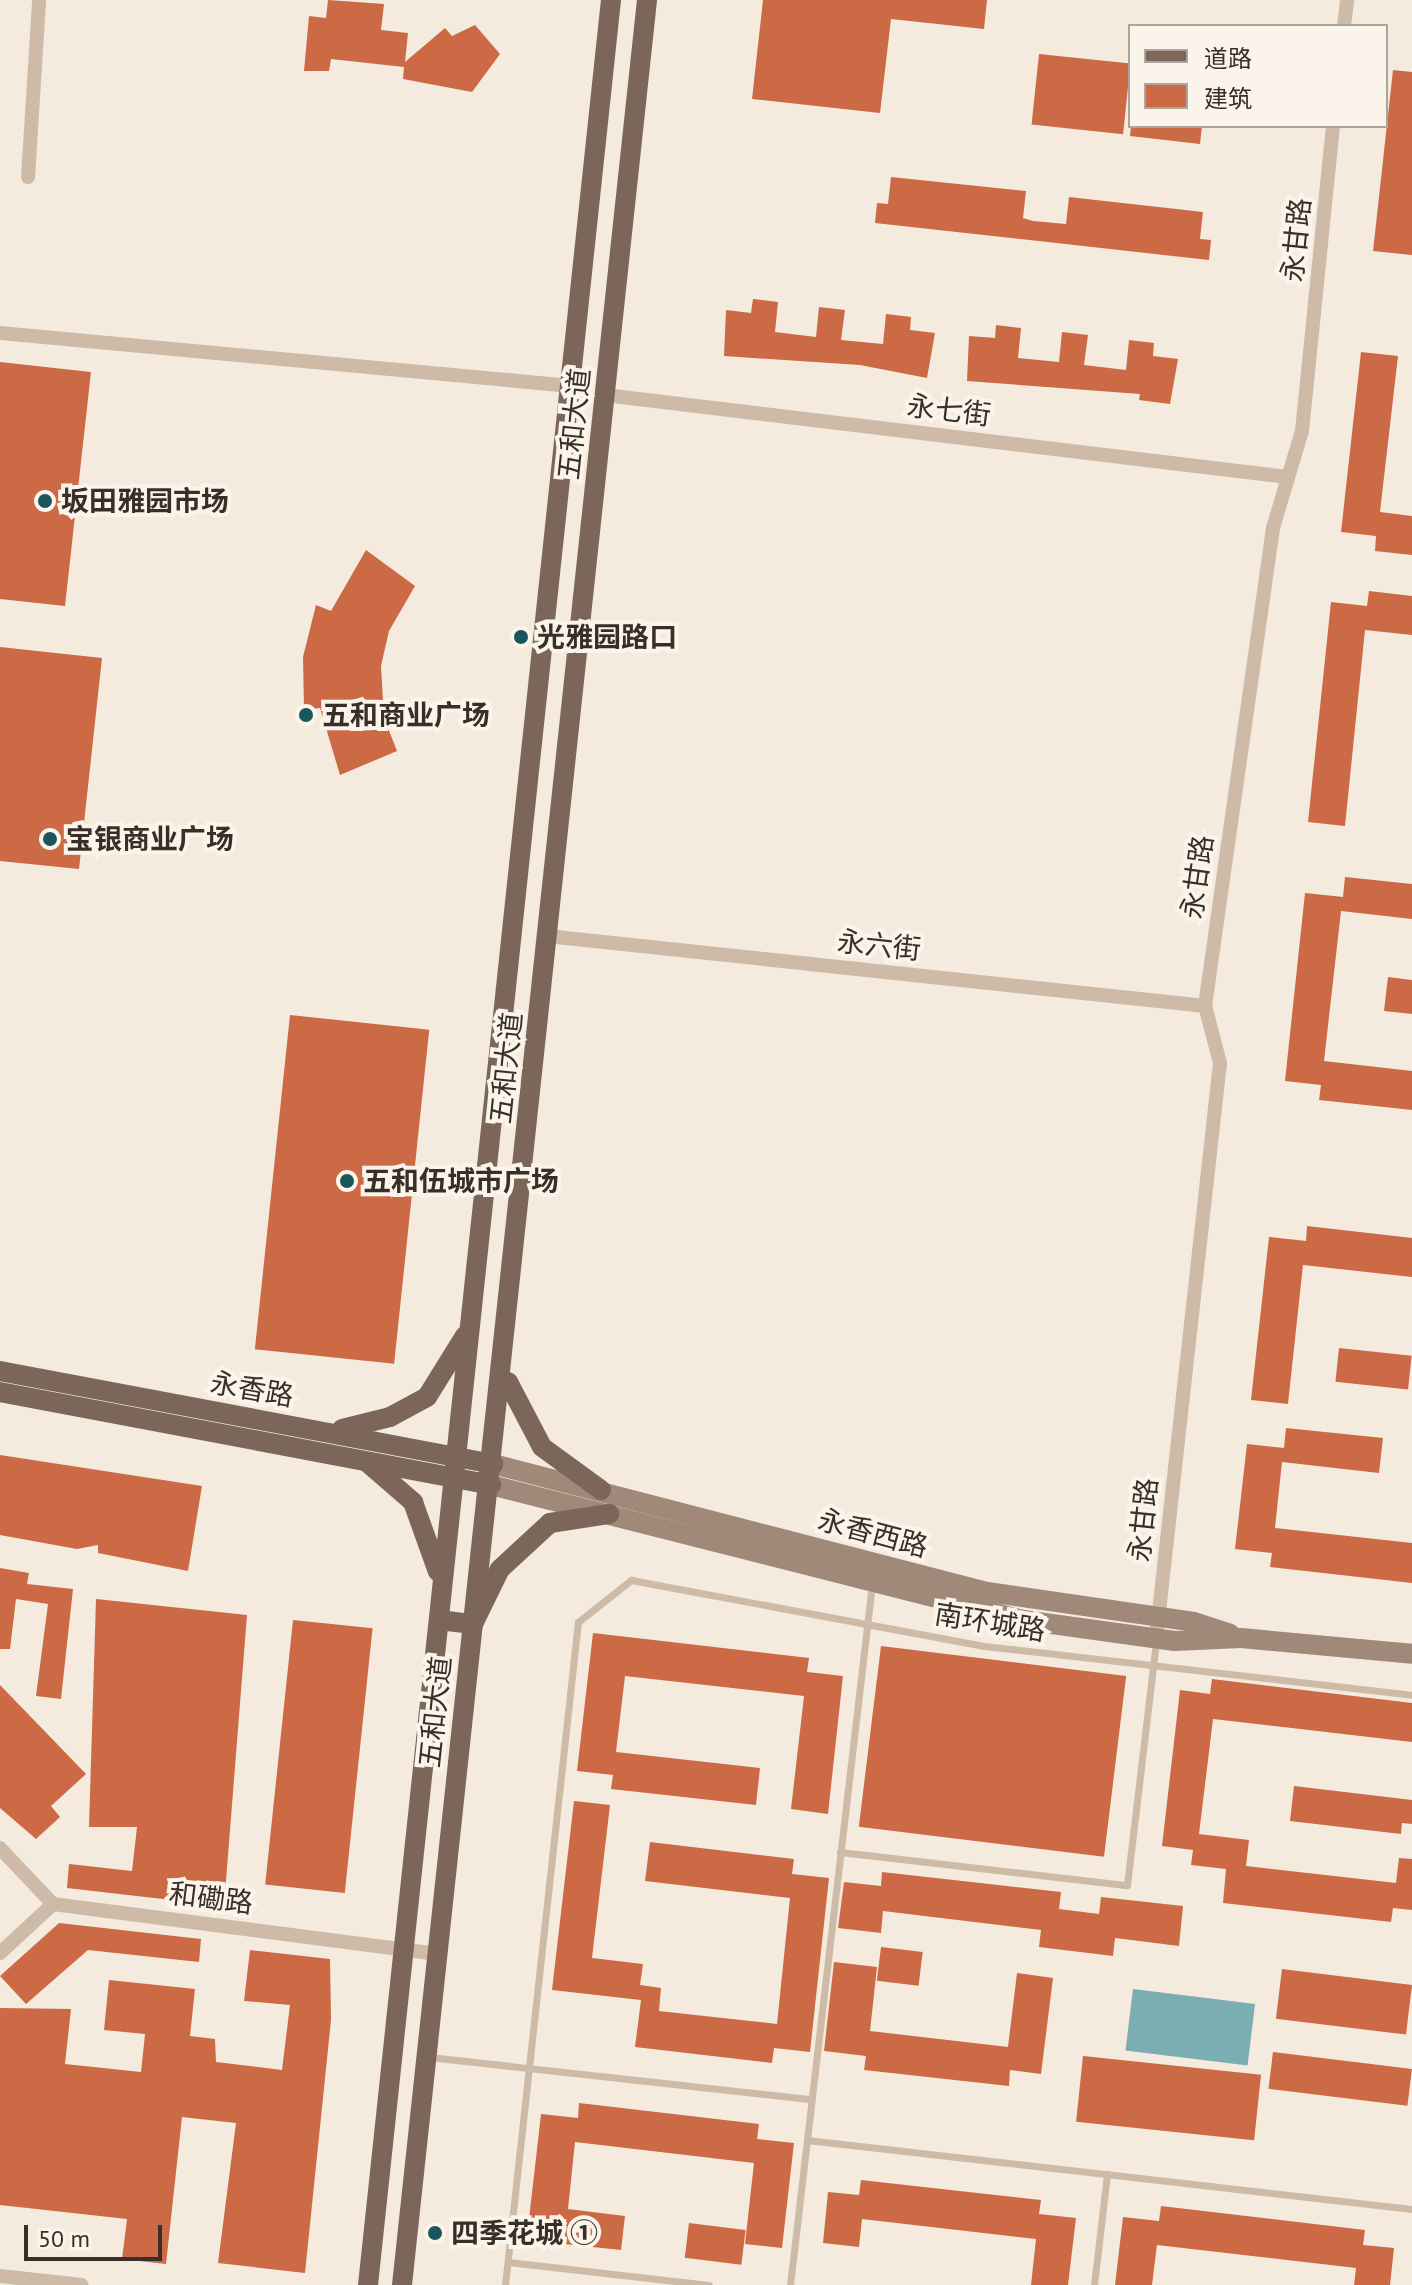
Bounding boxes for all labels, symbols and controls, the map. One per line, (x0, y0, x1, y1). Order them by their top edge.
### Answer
legend (1128, 24, 1388, 128)
text: 道路 (1204, 43, 1252, 74)
text: 建筑 (1204, 83, 1252, 114)
street label: 永甘路 (1275, 196, 1317, 284)
street label: 五和大道 (551, 367, 597, 481)
street label: 永七街 (905, 388, 993, 432)
place label: 坂田雅园市场 (61, 484, 229, 518)
marker: 坂田雅园市场 (36, 492, 54, 510)
place label: 光雅园路口 (537, 620, 677, 654)
marker: 光雅园路口 (512, 628, 530, 646)
place label: 五和商业广场 (322, 698, 490, 732)
marker: 五和商业广场 (297, 706, 315, 724)
place label: 宝银商业广场 (66, 822, 234, 856)
marker: 宝银商业广场 (41, 830, 59, 848)
street label: 永甘路 (1175, 833, 1219, 921)
street label: 永六街 (835, 924, 923, 966)
street label: 五和大道 (483, 1011, 529, 1125)
place label: 五和伍城市广场 (363, 1164, 559, 1198)
marker: 五和伍城市广场 (338, 1172, 356, 1190)
street label: 永香路 (208, 1365, 296, 1413)
street label: 永甘路 (1122, 1476, 1164, 1564)
street label: 永香西路 (815, 1502, 931, 1564)
street label: 南环城路 (932, 1597, 1048, 1647)
street label: 五和大道 (412, 1655, 458, 1769)
street label: 和磡路 (167, 1876, 255, 1920)
scale bar (28, 2209, 166, 2259)
place label: 四季花城 ① (451, 2216, 598, 2250)
text: 50 m (38, 2223, 90, 2254)
marker: 四季花城 ① (426, 2224, 444, 2242)

